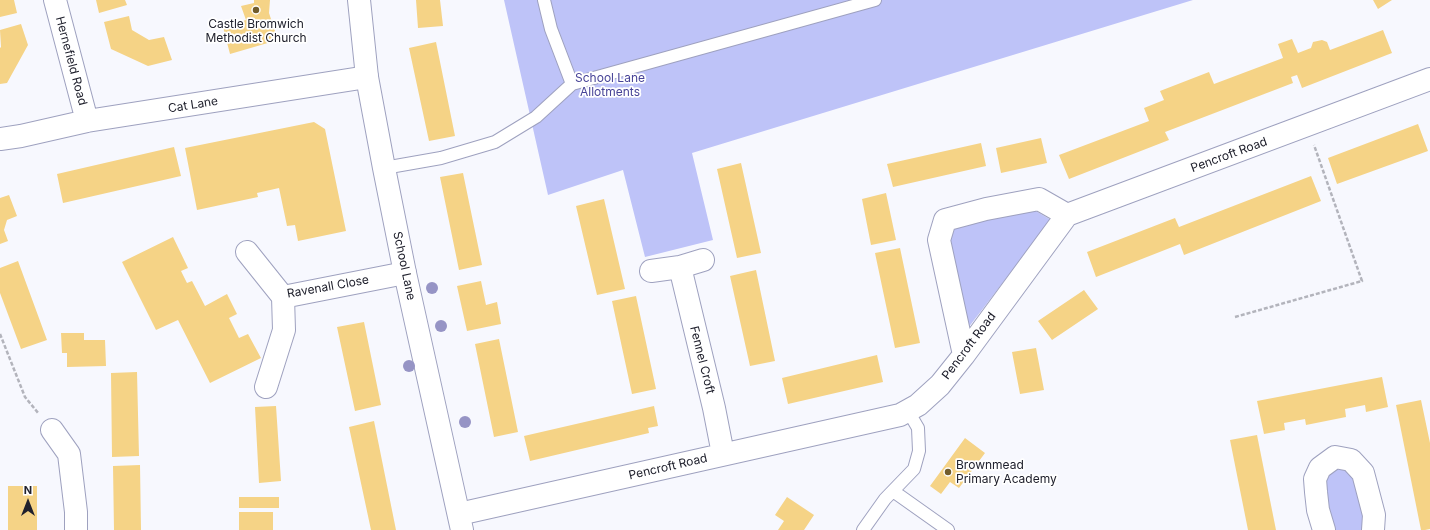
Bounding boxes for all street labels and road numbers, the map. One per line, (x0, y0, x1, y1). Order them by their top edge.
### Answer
street label: Hernefield Road (52, 15, 90, 107)
street label: Cat Lane (167, 94, 219, 116)
street label: Pencroft Road (1189, 134, 1269, 176)
street label: School Lane (390, 230, 418, 302)
street label: Ravenall Close (286, 273, 370, 301)
street label: Pencroft Road (939, 310, 999, 382)
street label: Fennel Croft (687, 325, 717, 395)
street label: Pencroft Road (627, 451, 709, 483)

